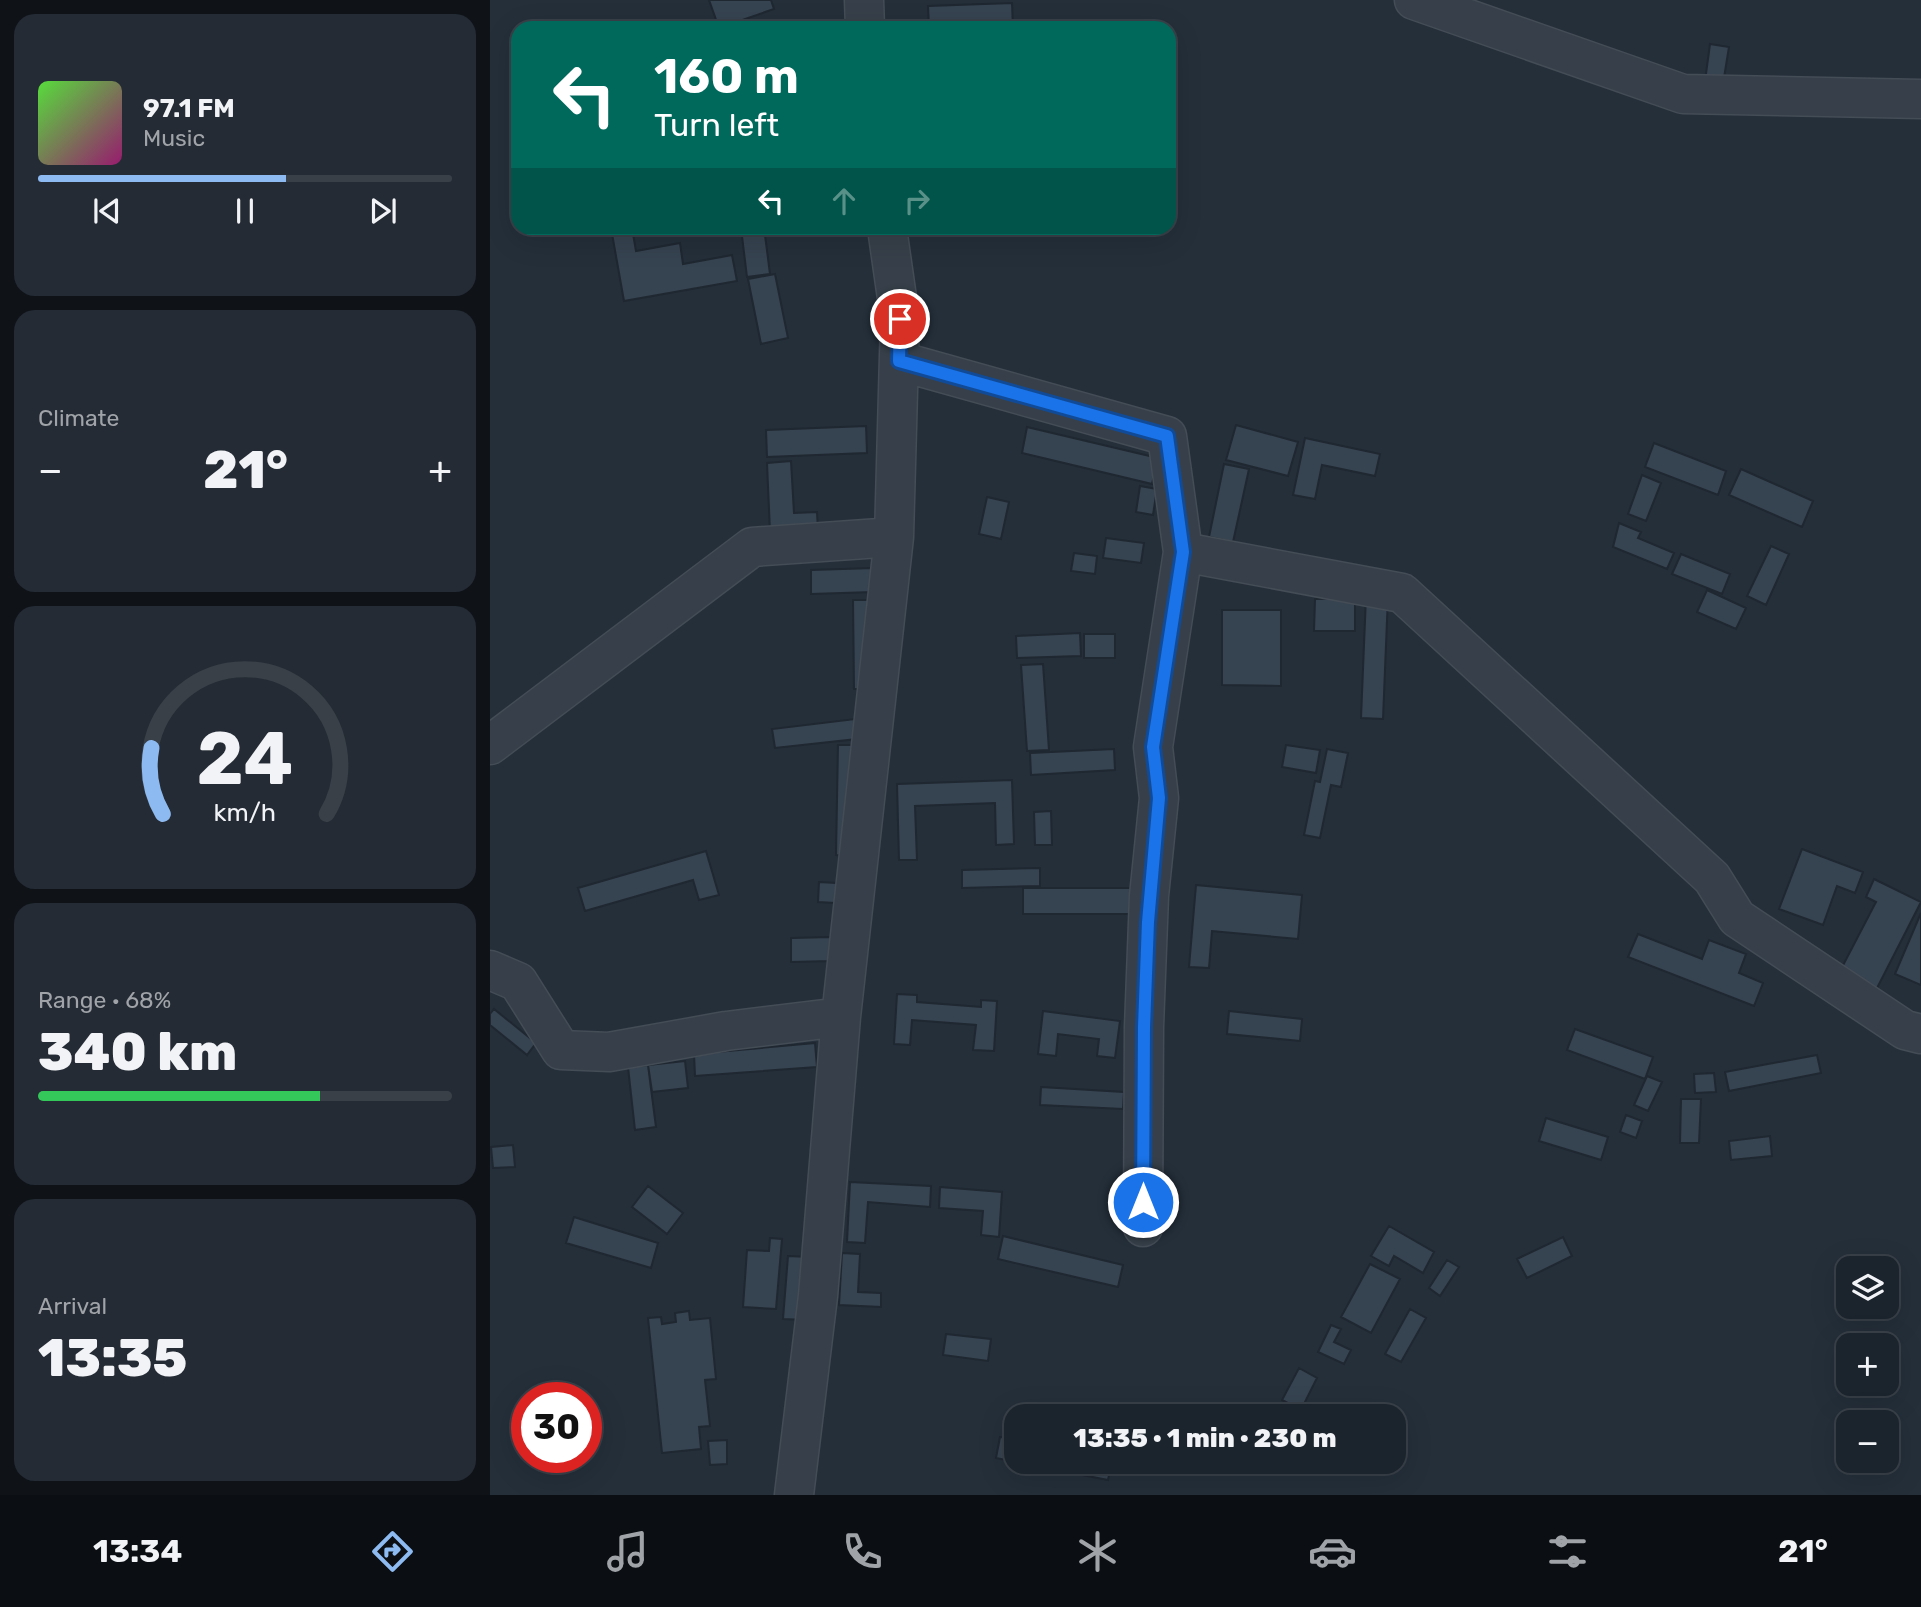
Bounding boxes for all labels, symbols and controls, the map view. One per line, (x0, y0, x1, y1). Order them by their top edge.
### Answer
text: 160 m (654, 47, 799, 105)
icon: left (539, 49, 630, 140)
text: 97.1 FM (143, 93, 235, 124)
text: Turn left (654, 106, 779, 144)
text: Music (143, 124, 205, 152)
icon: left (752, 182, 790, 220)
icon: ahead (825, 182, 863, 220)
icon: right (898, 182, 936, 220)
icon: previous (88, 192, 126, 230)
icon: pause (226, 192, 264, 230)
icon: next (364, 192, 402, 230)
pin (870, 289, 930, 349)
icon: arrive (881, 300, 919, 338)
text: Climate (38, 404, 119, 432)
text: 21° (203, 439, 288, 501)
text: − (38, 447, 63, 493)
text: + (428, 447, 452, 493)
text: 24 (197, 716, 293, 802)
text: km/h (214, 797, 276, 826)
text: Range · 68% (38, 986, 171, 1014)
text: 340 km (38, 1021, 237, 1083)
position arrow (1106, 1165, 1180, 1239)
map controls (1836, 1256, 1899, 1473)
button: layers (1836, 1256, 1899, 1319)
text: Arrival (38, 1292, 107, 1320)
text: 13:35 (38, 1327, 187, 1389)
button: + (1836, 1333, 1899, 1396)
speed limit sign: 30 (511, 1382, 602, 1473)
button: − (1836, 1410, 1899, 1473)
text: 13:35 · 1 min · 230 m (1073, 1423, 1337, 1454)
icon: directions (368, 1527, 417, 1576)
icon: music (603, 1527, 652, 1576)
icon: phone (838, 1527, 887, 1576)
icon: climate (1073, 1527, 1122, 1576)
icon: car (1308, 1527, 1357, 1576)
icon: filters (1543, 1527, 1592, 1576)
text: 13:34 (93, 1532, 182, 1570)
text: 21° (1778, 1532, 1828, 1570)

